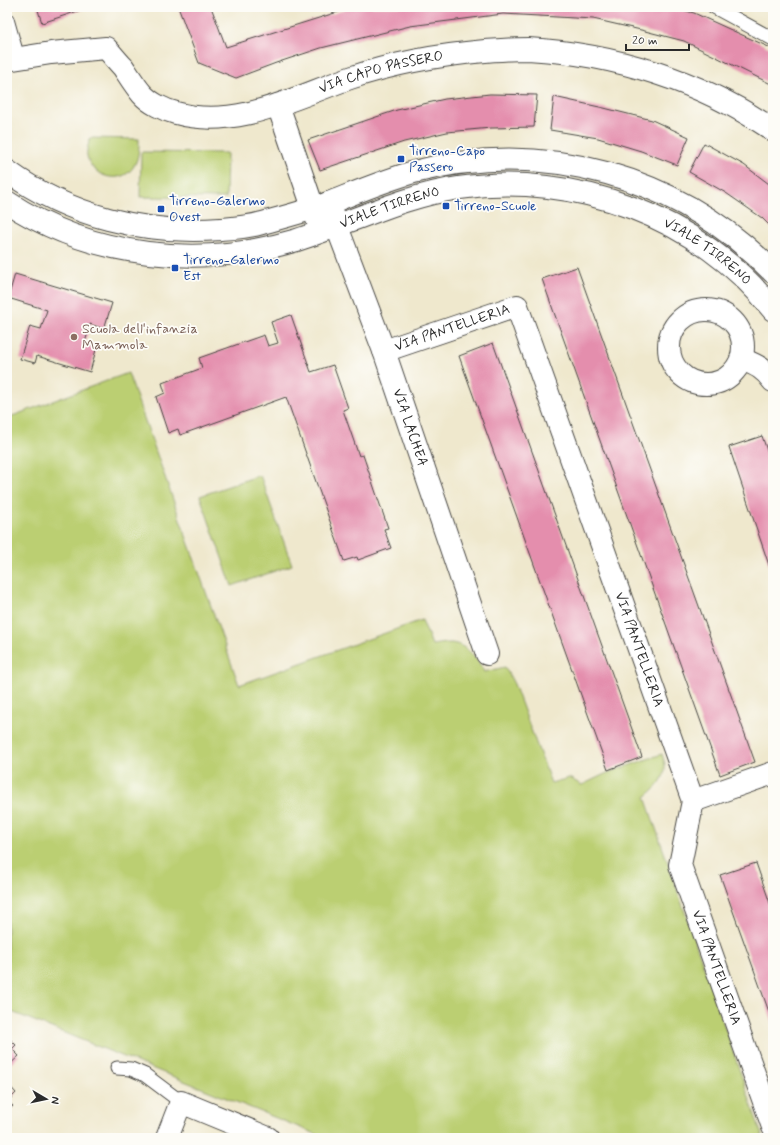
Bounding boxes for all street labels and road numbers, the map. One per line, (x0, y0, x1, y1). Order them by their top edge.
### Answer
street label: VIA CAPO PASSERO (316, 47, 444, 98)
street label: VIALE TIRRENO (337, 183, 441, 233)
street label: VIALE TIRRENO (660, 214, 755, 289)
street label: VIA PANTELLERIA (392, 300, 512, 356)
street label: VIA LACHEA (388, 386, 432, 469)
street label: VIA PANTELLERIA (610, 590, 668, 710)
street label: VIA PANTELLERIA (688, 908, 745, 1028)

